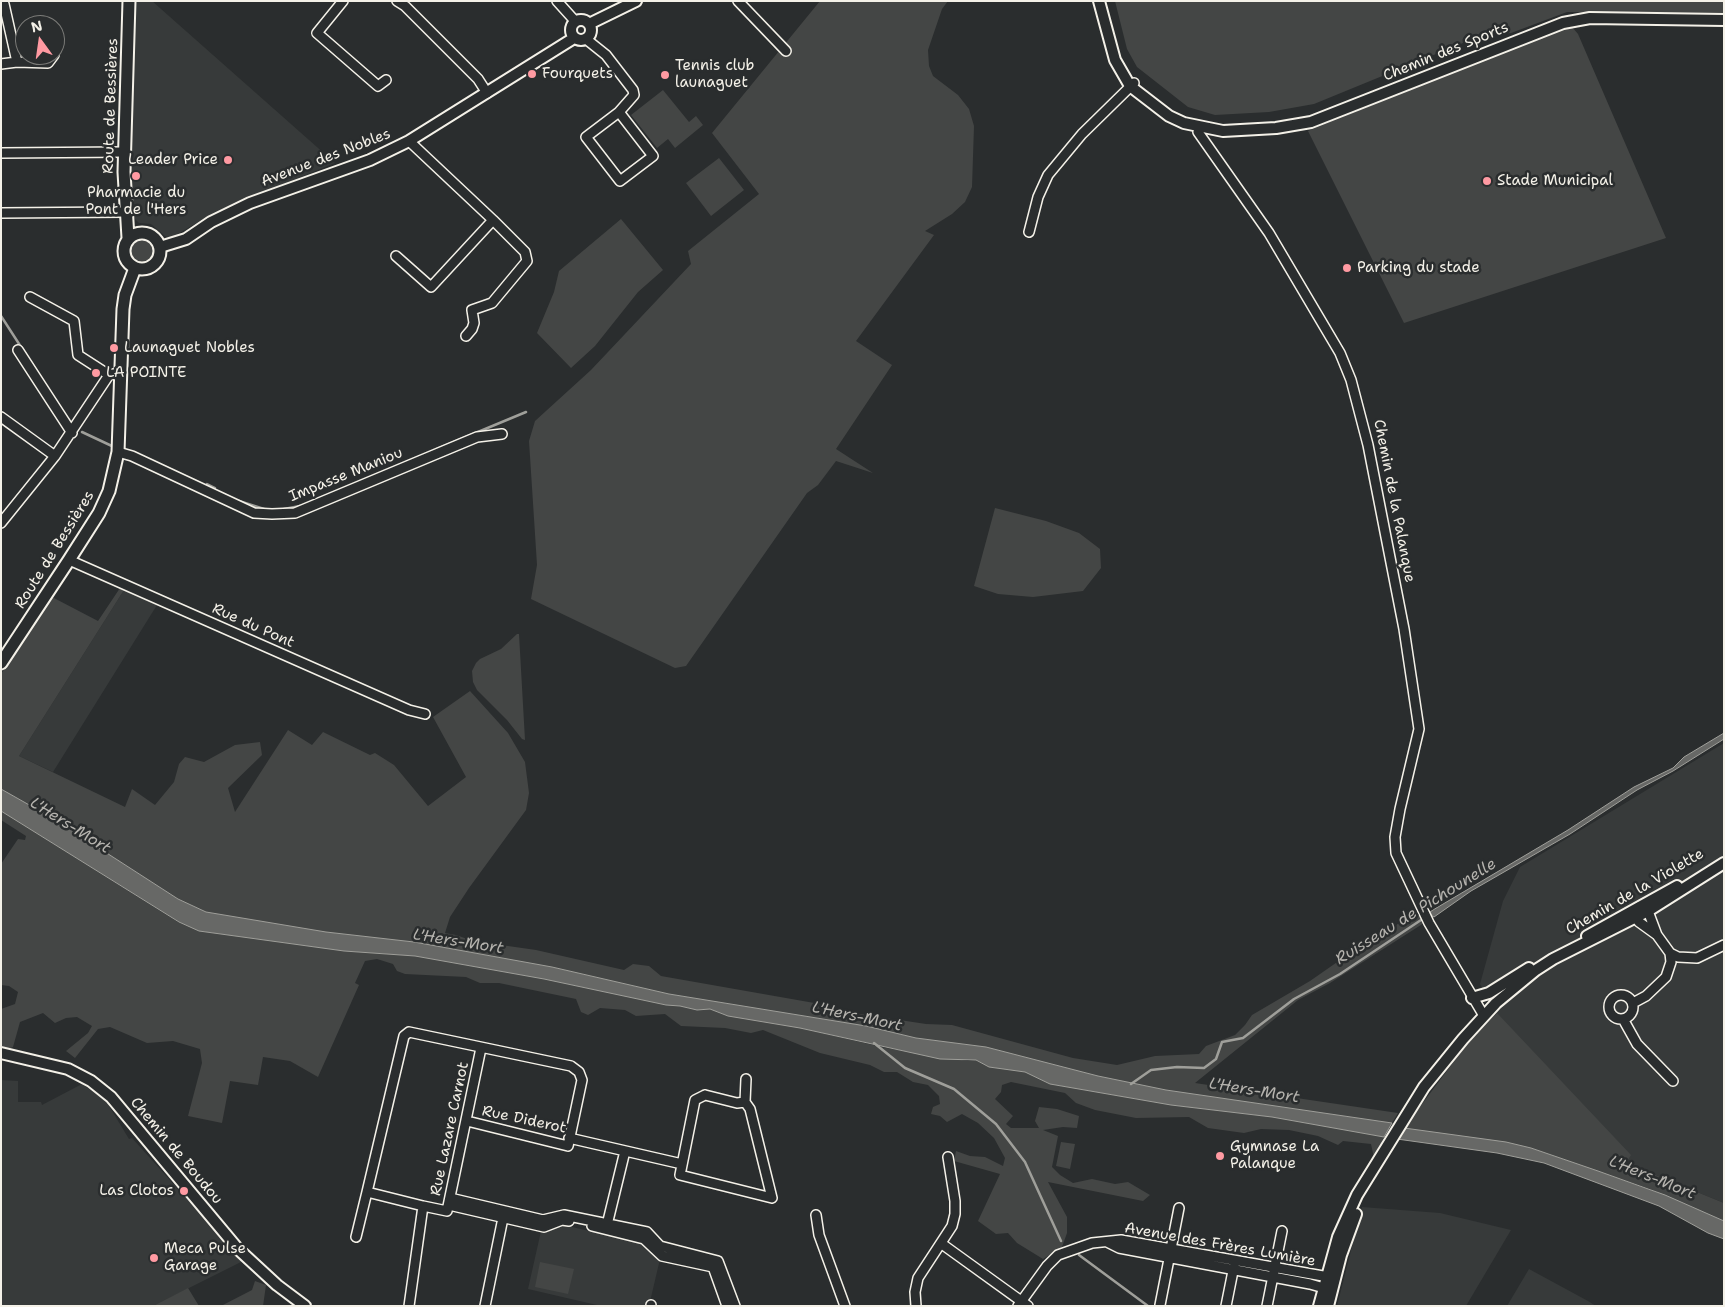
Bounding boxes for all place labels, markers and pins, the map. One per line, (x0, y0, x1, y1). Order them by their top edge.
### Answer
place label: Tennis club launaguet (675, 57, 754, 92)
place label: Fourquets (542, 65, 613, 83)
marker: Fourquets (526, 68, 538, 80)
marker: Tennis club launaguet (659, 69, 671, 81)
place label: Leader Price (128, 151, 218, 169)
marker: Leader Price (222, 154, 234, 166)
marker: Pharmacie du Pont de l'Hers (130, 170, 142, 182)
place label: Stade Municipal (1497, 172, 1613, 190)
marker: Stade Municipal (1481, 175, 1493, 187)
place label: Pharmacie du Pont de l'Hers (85, 184, 187, 219)
place label: Parking du stade (1357, 259, 1480, 277)
marker: Parking du stade (1341, 262, 1353, 274)
place label: Launaguet Nobles (124, 339, 255, 357)
marker: Launaguet Nobles (108, 342, 120, 354)
place label: LA POINTE (106, 364, 186, 382)
marker: LA POINTE (90, 367, 102, 379)
place label: Gymnase La Palanque (1230, 1138, 1319, 1173)
marker: Gymnase La Palanque (1214, 1150, 1226, 1162)
place label: Las Clotos (99, 1182, 174, 1200)
marker: Las Clotos (178, 1185, 190, 1197)
place label: Meca Pulse Garage (164, 1240, 246, 1275)
marker: Meca Pulse Garage (148, 1252, 160, 1264)

